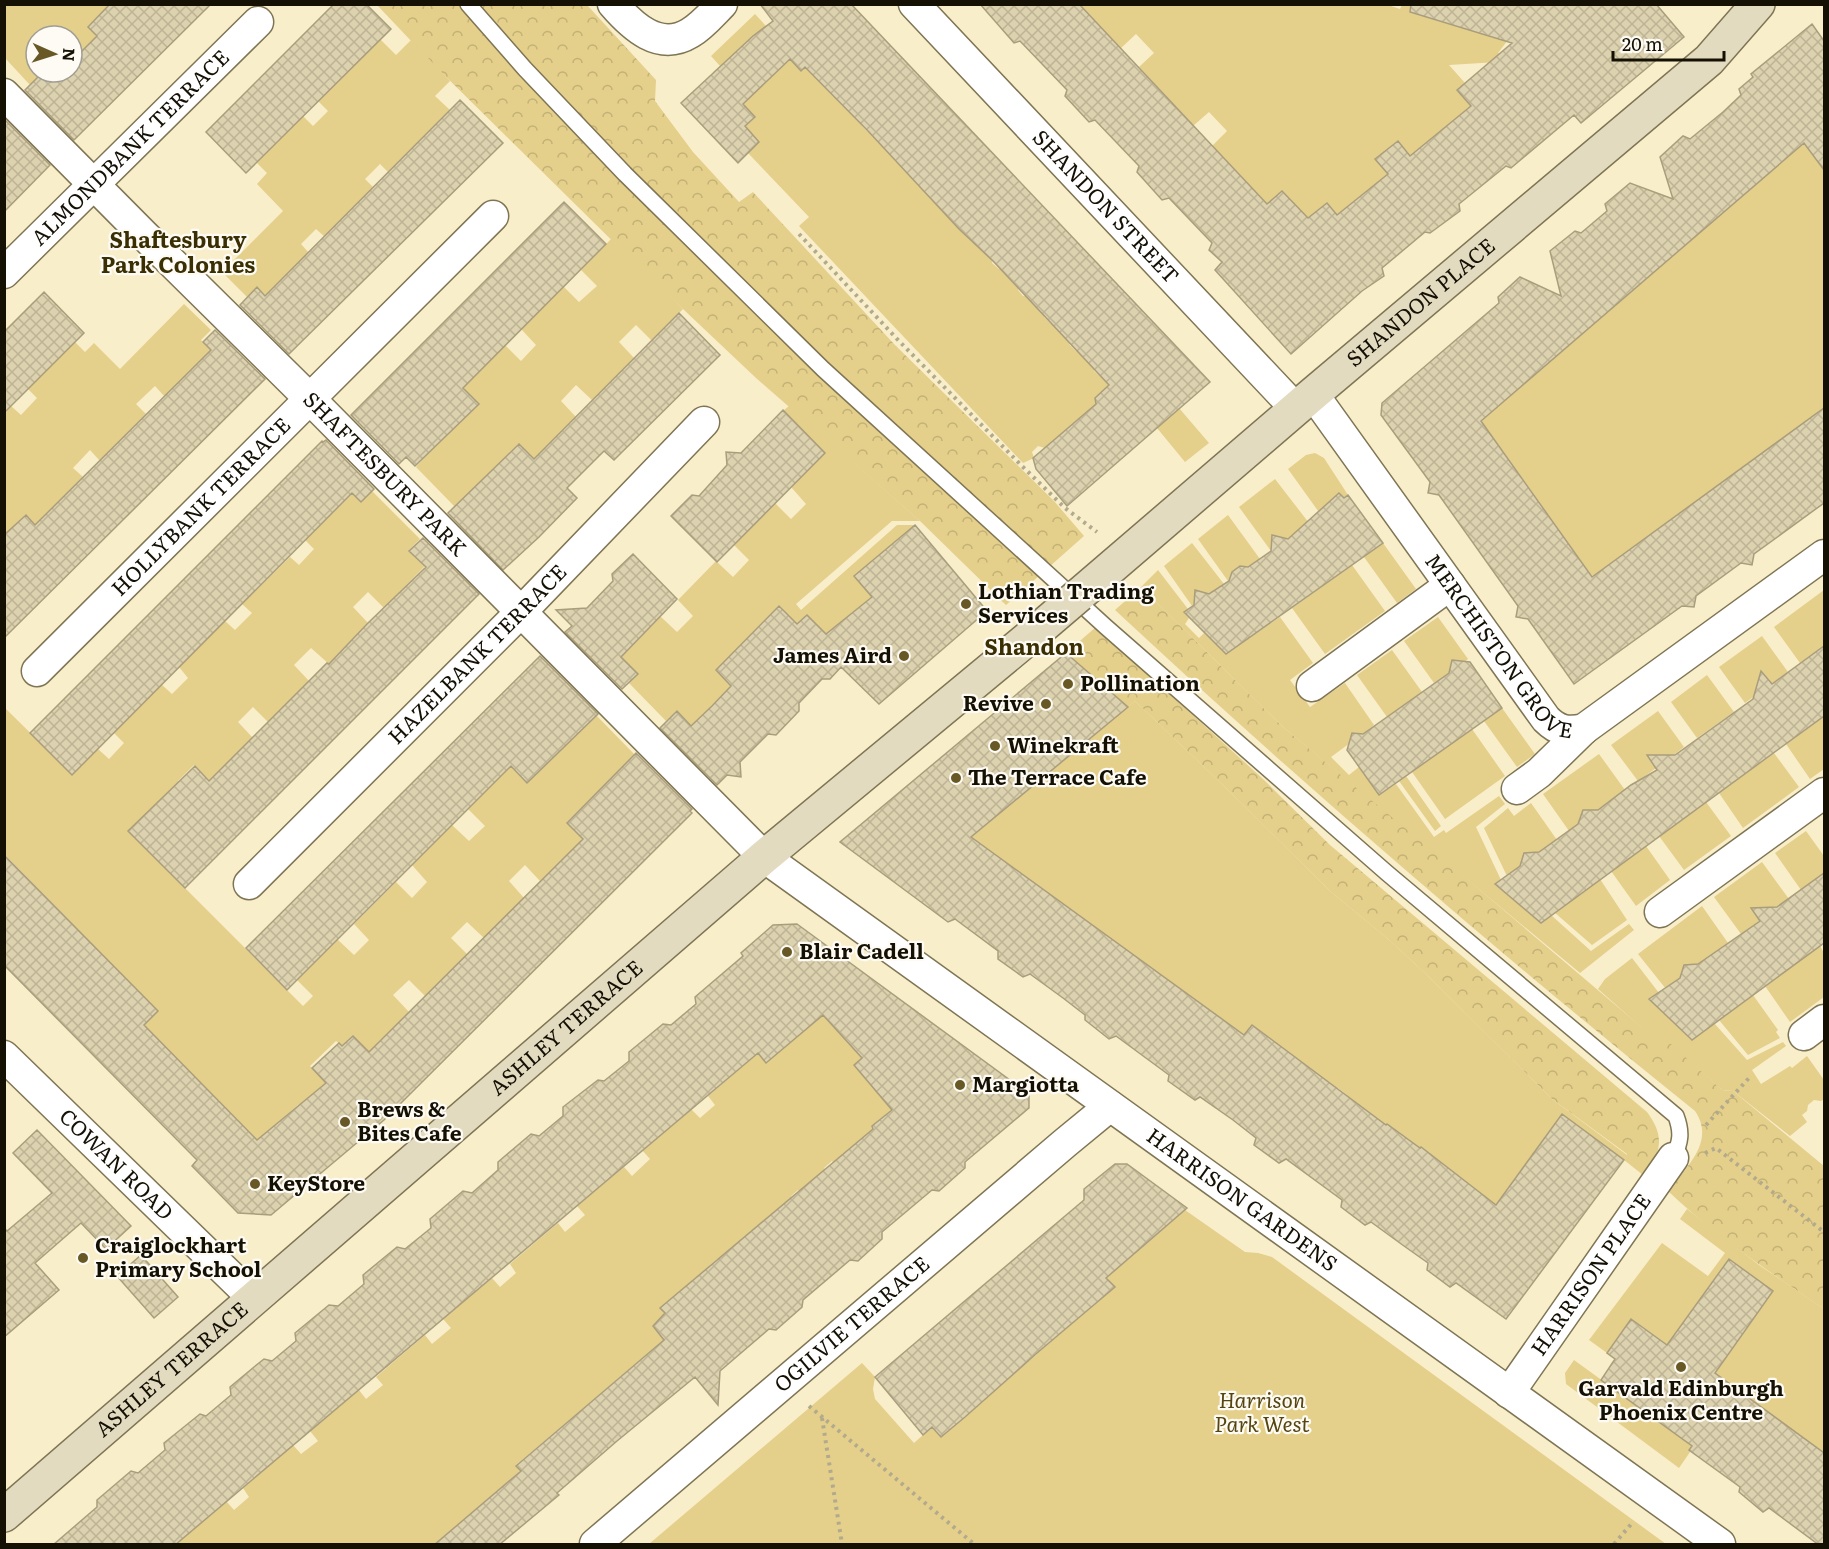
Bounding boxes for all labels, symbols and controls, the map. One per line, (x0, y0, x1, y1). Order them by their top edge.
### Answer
north arrow (24, 24, 84, 84)
scale bar (1613, 24, 1724, 62)
text: 20 m (1622, 30, 1663, 57)
street label: ALMONDBANK TERRACE (27, 43, 235, 251)
street label: SHANDON STREET (1027, 121, 1188, 289)
district label: Shaftesbury Park Colonies (101, 222, 255, 280)
street label: SHANDON PLACE (1338, 229, 1501, 373)
street label: SHAFTESBURY PARK (298, 383, 475, 562)
street label: HOLLYBANK TERRACE (103, 409, 296, 602)
street label: MERCHISTON GROVE (1419, 546, 1575, 744)
street label: HAZELBANK TERRACE (380, 556, 572, 750)
place label: Lothian Trading Services (978, 574, 1154, 629)
marker: Lothian Trading Services (959, 597, 973, 611)
district label: Shandon (984, 629, 1084, 662)
place label: James Aird (773, 638, 892, 669)
marker: James Aird (897, 649, 911, 663)
place label: Pollination (1080, 666, 1200, 697)
marker: Pollination (1061, 677, 1075, 691)
place label: Revive (963, 686, 1034, 717)
marker: Revive (1039, 697, 1053, 711)
place label: Winekraft (1007, 728, 1119, 759)
marker: Winekraft (988, 739, 1002, 753)
place label: The Terrace Cafe (968, 760, 1147, 791)
marker: The Terrace Cafe (949, 771, 963, 785)
place label: Blair Cadell (799, 934, 924, 965)
marker: Blair Cadell (780, 945, 794, 959)
street label: ASHLEY TERRACE (481, 951, 648, 1101)
place label: Margiotta (972, 1067, 1080, 1098)
marker: Margiotta (953, 1078, 967, 1092)
place label: Brews & Bites Cafe (357, 1092, 462, 1147)
street label: COWAN ROAD (53, 1100, 182, 1226)
marker: Brews & Bites Cafe (338, 1115, 352, 1129)
street label: HARRISON GARDENS (1141, 1119, 1345, 1277)
place label: KeyStore (267, 1166, 365, 1197)
marker: KeyStore (248, 1177, 262, 1191)
street label: HARRISON PLACE (1522, 1186, 1657, 1361)
place label: Craiglockhart Primary School (95, 1228, 262, 1283)
street label: OGILVIE TERRACE (766, 1247, 935, 1398)
marker: Craiglockhart Primary School (76, 1251, 90, 1265)
street label: ASHLEY TERRACE (87, 1293, 254, 1443)
marker: Garvald Edinburgh Phoenix Centre (1674, 1360, 1688, 1374)
place label: Garvald Edinburgh Phoenix Centre (1578, 1371, 1784, 1426)
park label: Harrison Park West (1214, 1383, 1310, 1438)

